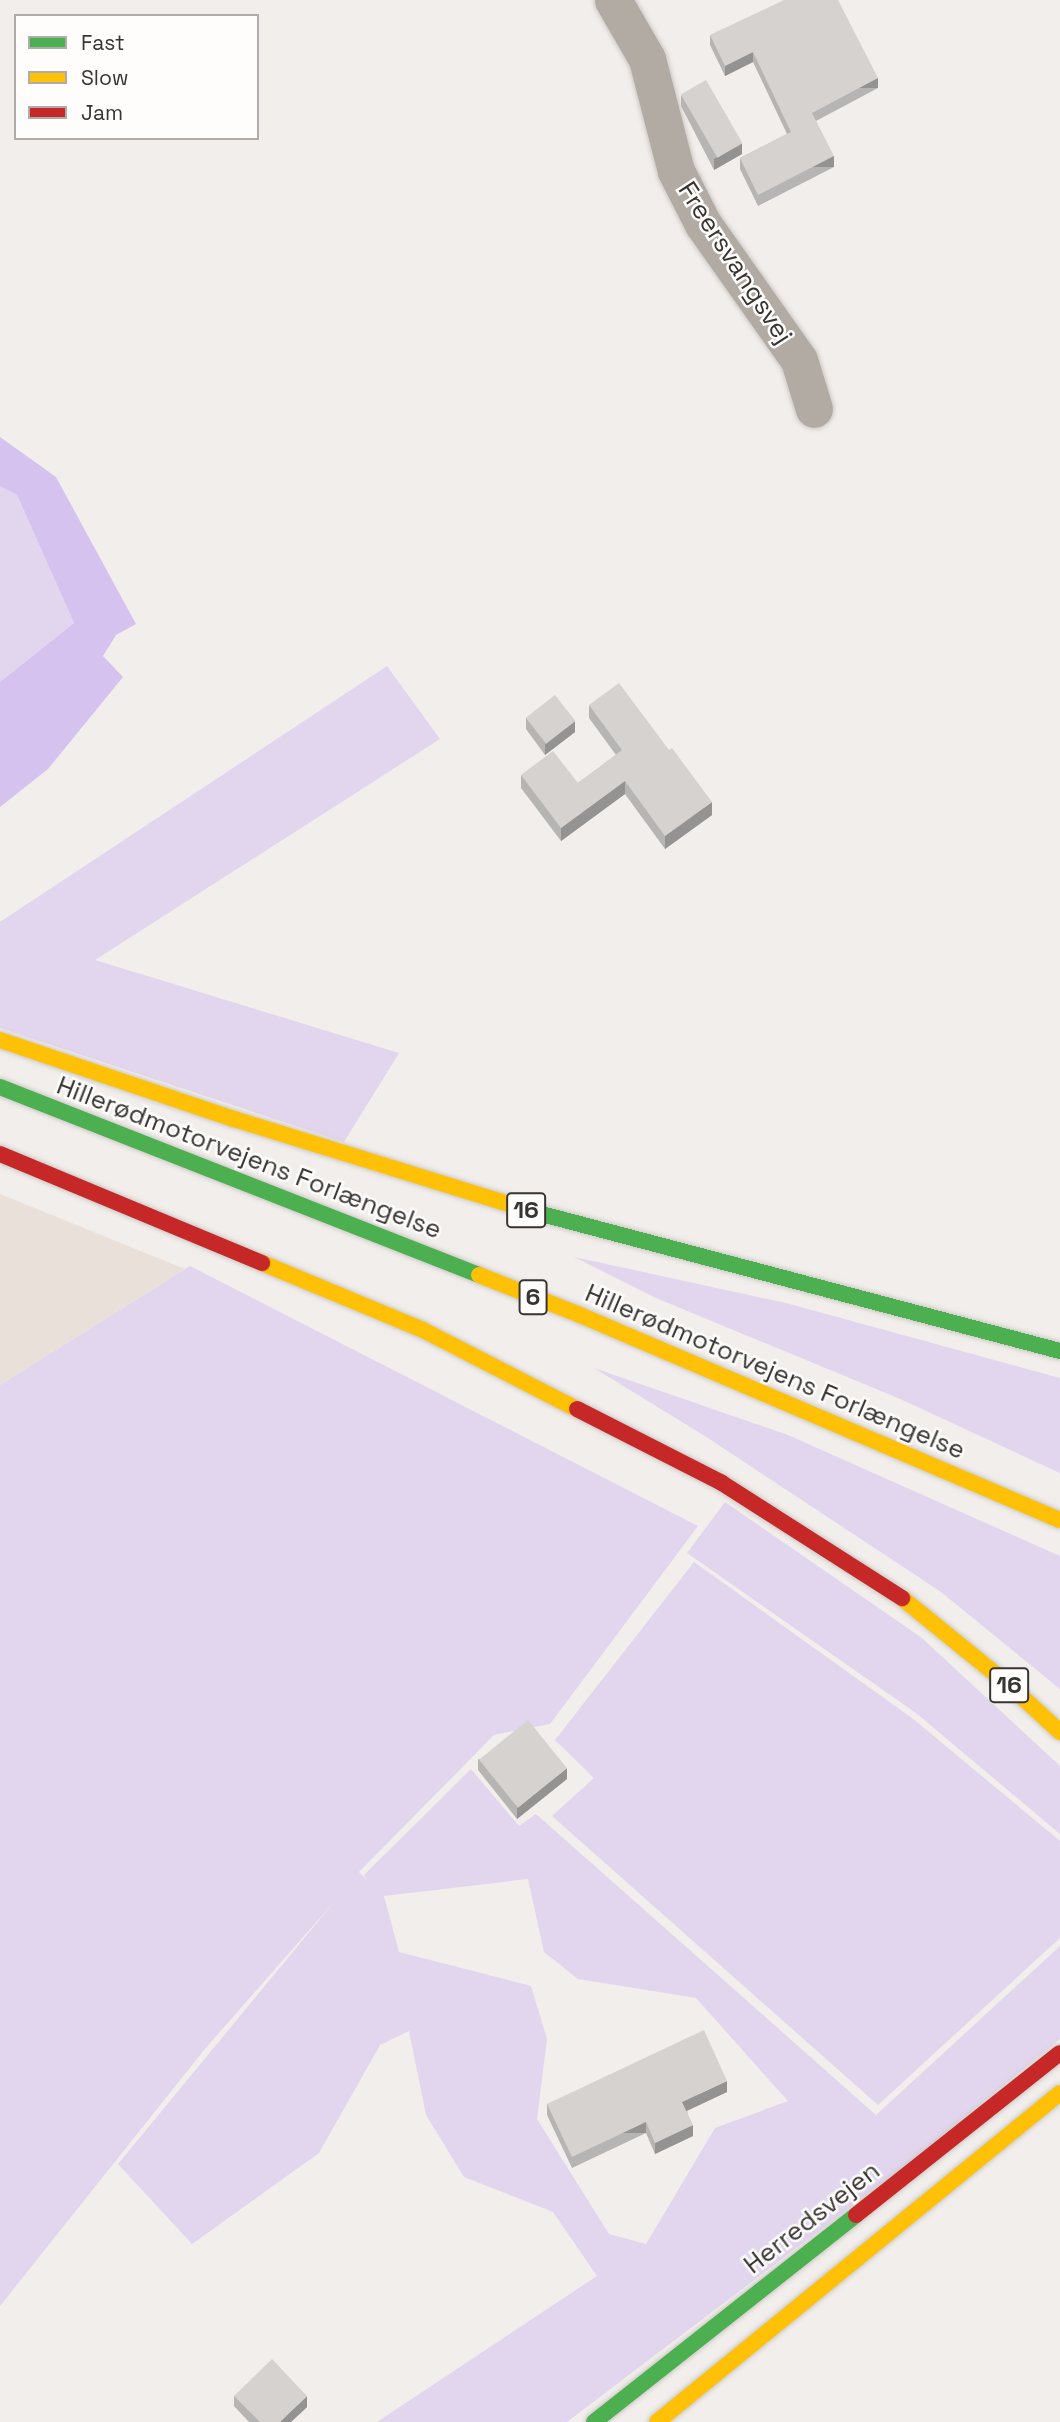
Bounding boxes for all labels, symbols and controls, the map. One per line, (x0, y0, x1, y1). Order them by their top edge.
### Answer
legend (14, 14, 259, 140)
text: Fast (81, 29, 125, 56)
text: Slow (81, 64, 129, 91)
text: Jam (81, 99, 123, 126)
street label: Freersvangsvej (671, 176, 799, 350)
street label: Hillerødmotorvejens Forlængelse (52, 1070, 446, 1246)
road number: 16 (505, 1190, 547, 1230)
road number: 6 (517, 1276, 549, 1317)
street label: Hillerødmotorvejens Forlængelse (580, 1278, 970, 1466)
road number: 16 (988, 1665, 1030, 1706)
street label: Herredsvejen (738, 2155, 886, 2281)

